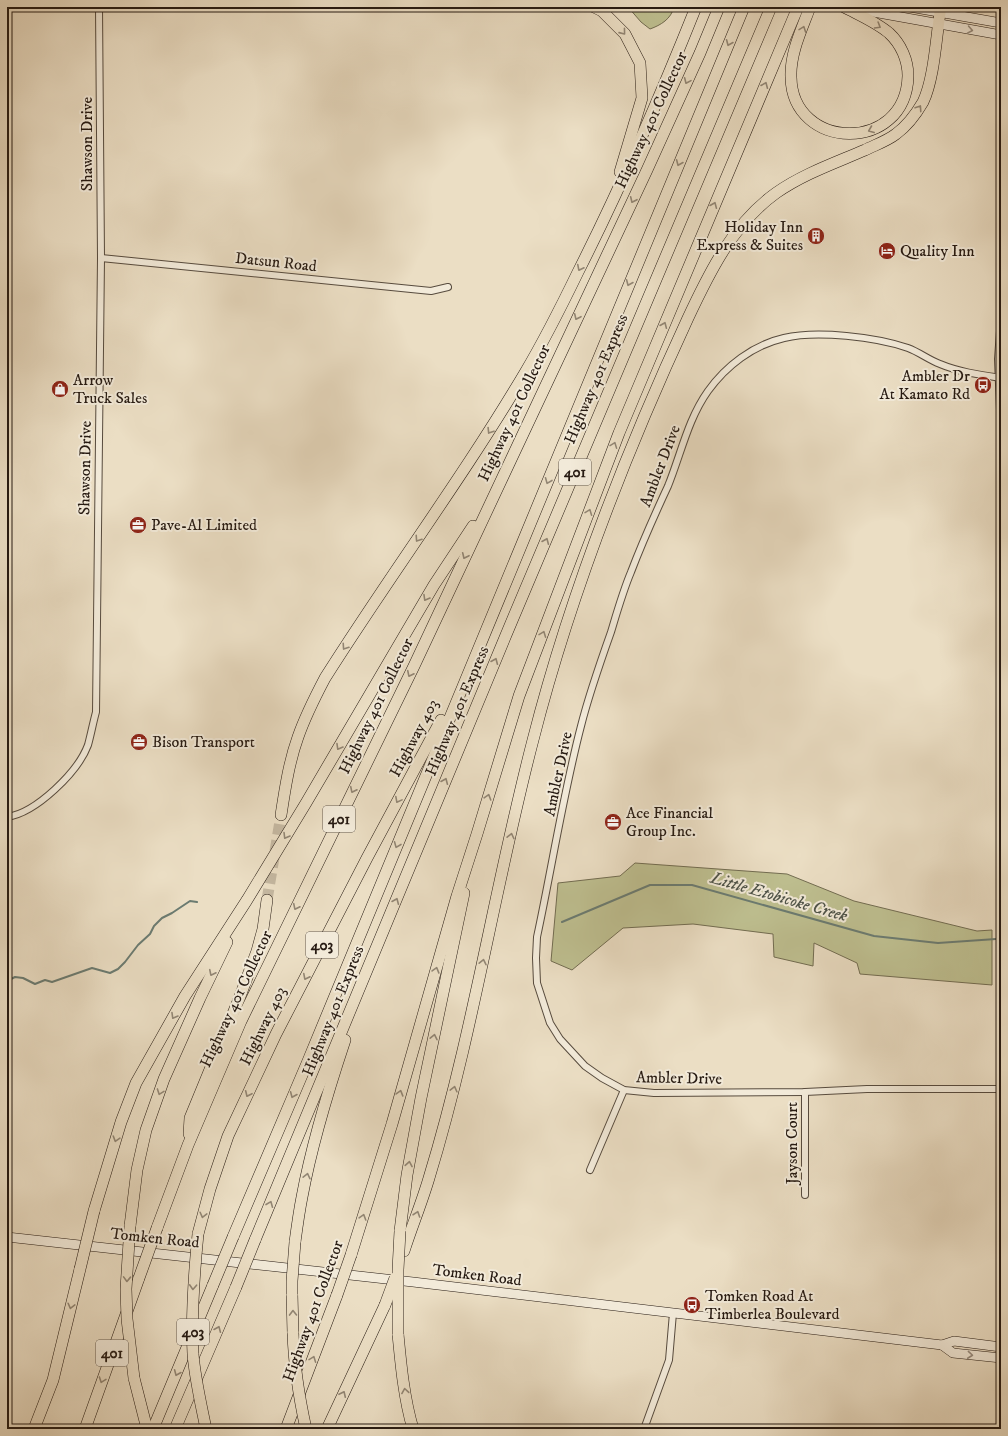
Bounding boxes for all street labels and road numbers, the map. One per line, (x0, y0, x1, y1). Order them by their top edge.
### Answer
street label: Highway 401 Collector (610, 48, 692, 192)
street label: Shawson Drive (77, 96, 97, 191)
street label: Datsun Road (234, 248, 318, 276)
street label: Highway 401 Express (560, 311, 632, 447)
street label: Highway 401 Collector (473, 341, 555, 485)
street label: Shawson Drive (74, 420, 96, 515)
street label: Ambler Drive (635, 422, 685, 510)
road number: 401 (559, 459, 591, 485)
street label: Highway 401 Collector (334, 635, 418, 777)
street label: Highway 401 Express (421, 643, 493, 779)
street label: Highway 403 (385, 696, 443, 780)
street label: Ambler Drive (539, 730, 577, 818)
road number: 401 (323, 806, 355, 832)
street label: Highway 401 Collector (195, 927, 277, 1071)
road number: 403 (306, 932, 338, 958)
street label: Highway 401 Express (298, 943, 368, 1079)
street label: Highway 403 (235, 983, 291, 1069)
street label: Ambler Drive (636, 1067, 723, 1089)
street label: Jayson Court (782, 1102, 802, 1186)
street label: Tomken Road (109, 1223, 201, 1253)
street label: Highway 401 Collector (278, 1238, 348, 1384)
street label: Tomken Road (431, 1260, 523, 1290)
road number: 403 (177, 1319, 209, 1345)
road number: 401 (96, 1340, 128, 1366)

